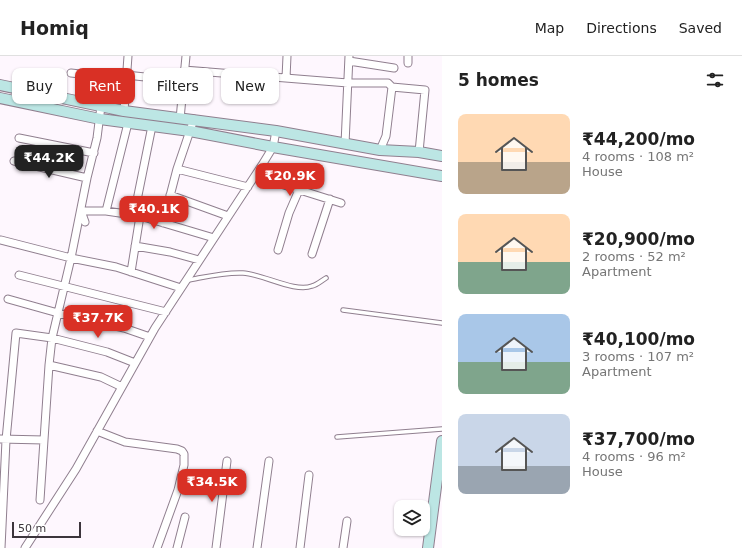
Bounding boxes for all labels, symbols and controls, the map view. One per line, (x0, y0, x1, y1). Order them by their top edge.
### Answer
text: Homiq (20, 17, 89, 39)
text: Map (535, 20, 564, 36)
text: Directions (586, 20, 657, 36)
text: Saved (679, 20, 722, 36)
chip: Buy (12, 68, 67, 104)
chip: Rent (75, 68, 135, 104)
chip: Filters (143, 68, 213, 104)
chip: New (221, 68, 279, 104)
icon: filters (704, 69, 726, 91)
text: 5 homes (458, 70, 539, 90)
text: ₹44,200/mo (582, 129, 695, 149)
icon: home (490, 130, 538, 178)
pin: ₹44.2K (16, 145, 82, 179)
text: 4 rooms · 108 m² (582, 149, 694, 164)
text: ₹44.2K (23, 150, 75, 165)
pin: ₹20.9K (257, 163, 323, 197)
text: House (582, 164, 623, 179)
text: ₹20.9K (264, 168, 316, 183)
pin: ₹40.1K (121, 196, 187, 230)
text: ₹40.1K (128, 201, 180, 216)
text: ₹20,900/mo (582, 229, 695, 249)
icon: home (490, 230, 538, 278)
text: 2 rooms · 52 m² (582, 249, 686, 264)
text: Apartment (582, 264, 652, 279)
pin: ₹37.7K (65, 305, 131, 339)
text: ₹37.7K (72, 310, 124, 325)
text: ₹40,100/mo (582, 329, 695, 349)
icon: home (490, 330, 538, 378)
text: 3 rooms · 107 m² (582, 349, 694, 364)
text: Apartment (582, 364, 652, 379)
text: ₹37,700/mo (582, 429, 695, 449)
icon: home (490, 430, 538, 478)
text: 4 rooms · 96 m² (582, 449, 686, 464)
text: House (582, 464, 623, 479)
pin: ₹34.5K (179, 469, 245, 503)
text: ₹34.5K (186, 474, 238, 489)
map controls (394, 500, 430, 536)
button: layers (394, 500, 430, 536)
scale bar (12, 520, 81, 539)
text: 50 m (18, 522, 46, 535)

